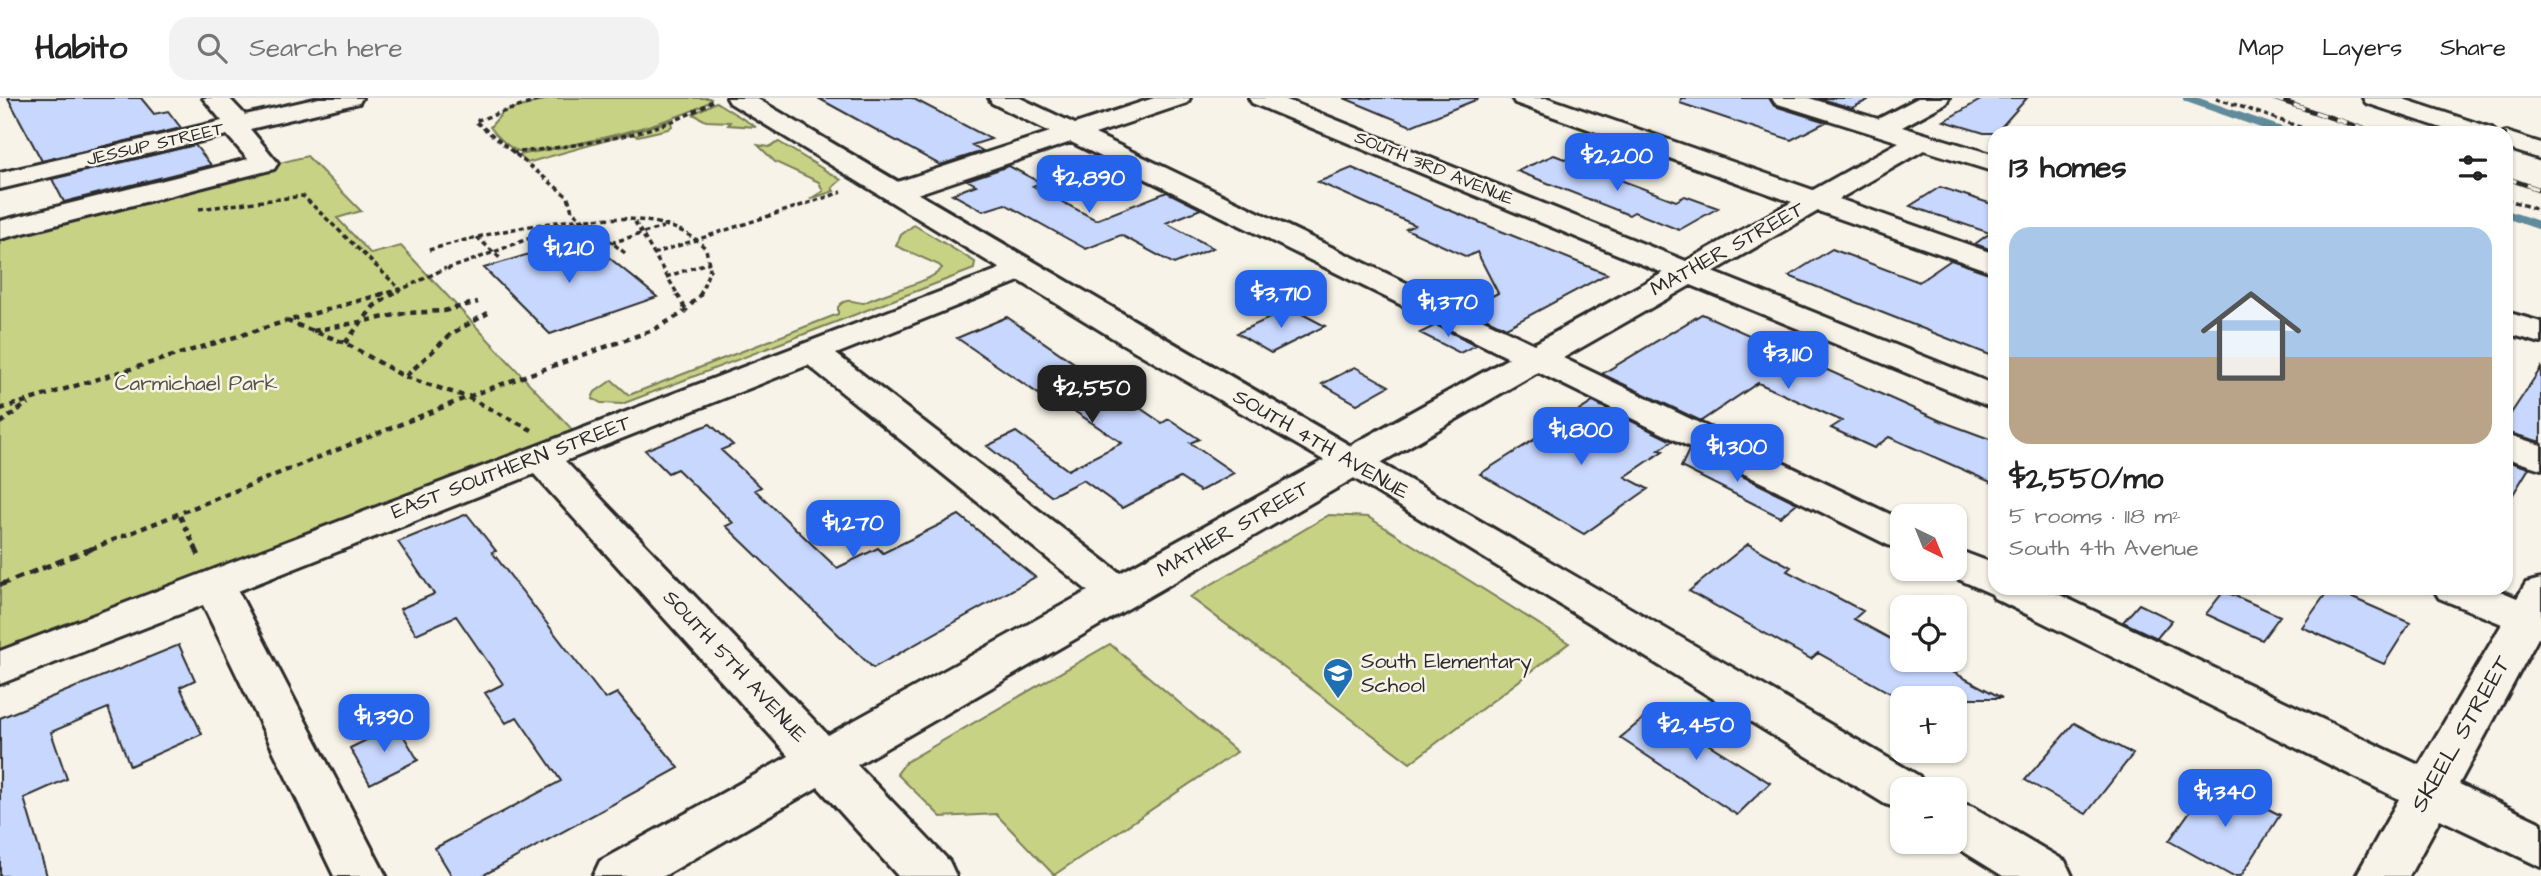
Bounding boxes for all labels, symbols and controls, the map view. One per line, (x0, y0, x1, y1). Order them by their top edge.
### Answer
search box (169, 17, 659, 80)
text: Habito (35, 25, 127, 71)
icon: search (193, 29, 231, 67)
text: Search here (249, 30, 403, 66)
text: Map (2239, 31, 2284, 65)
text: Layers (2322, 31, 2402, 65)
text: Share (2440, 31, 2506, 65)
street label: JESSUP STREET (84, 116, 227, 172)
street label: SOUTH 3RD AVENUE (1351, 125, 1518, 211)
pin: $2,200 (1560, 134, 1674, 193)
text: $2,200 (1581, 140, 1653, 172)
text: 13 homes (2009, 147, 2126, 189)
icon: filters (2454, 149, 2492, 187)
pin: $2,890 (1032, 156, 1146, 215)
text: $2,890 (1053, 162, 1125, 194)
street label: MATHER STREET (1645, 194, 1810, 303)
pin: $1,210 (512, 226, 626, 285)
text: $1,210 (544, 232, 594, 264)
pin: $3,710 (1224, 271, 1338, 330)
icon: home (2188, 273, 2314, 399)
text: $3,710 (1251, 277, 1311, 309)
pin: $1,370 (1391, 280, 1505, 339)
text: $1,370 (1418, 286, 1478, 318)
pin: $3,110 (1731, 331, 1845, 391)
text: $3,110 (1764, 338, 1813, 370)
pin: $2,550 (1035, 366, 1149, 425)
park label: Carmichael Park (115, 369, 277, 398)
text: $2,550 (1053, 372, 1131, 404)
street label: SOUTH 4TH AVENUE (1228, 382, 1415, 506)
street label: EAST SOUTHERN STREET (387, 408, 636, 526)
pin: $1,800 (1524, 408, 1638, 467)
text: $1,800 (1549, 414, 1613, 446)
pin: $1,300 (1680, 424, 1794, 484)
text: $1,300 (1707, 431, 1767, 463)
text: $2,550/mo (2009, 458, 2163, 500)
street label: MATHER STREET (1151, 473, 1315, 585)
pin: $1,270 (796, 500, 910, 560)
text: 5 rooms · 118 m² (2009, 500, 2181, 532)
north arrow (1890, 504, 1967, 581)
map controls (1890, 504, 1967, 854)
text: $1,270 (822, 507, 884, 539)
text: South 4th Avenue (2009, 532, 2199, 564)
street label: SOUTH 5TH AVENUE (657, 583, 814, 749)
button: locate (1890, 595, 1967, 672)
place label: South Elementary School (1361, 647, 1532, 700)
street label: SKEEL STREET (2402, 649, 2520, 818)
school or university icon: South Elementary School (1321, 656, 1355, 700)
button: + (1890, 686, 1967, 763)
pin: $1,390 (327, 694, 441, 754)
text: $1,390 (354, 701, 414, 733)
pin: $2,450 (1639, 702, 1753, 762)
text: $2,450 (1658, 709, 1734, 741)
pin: $1,340 (2168, 770, 2282, 829)
text: $1,340 (2194, 776, 2256, 808)
button: − (1890, 777, 1967, 854)

